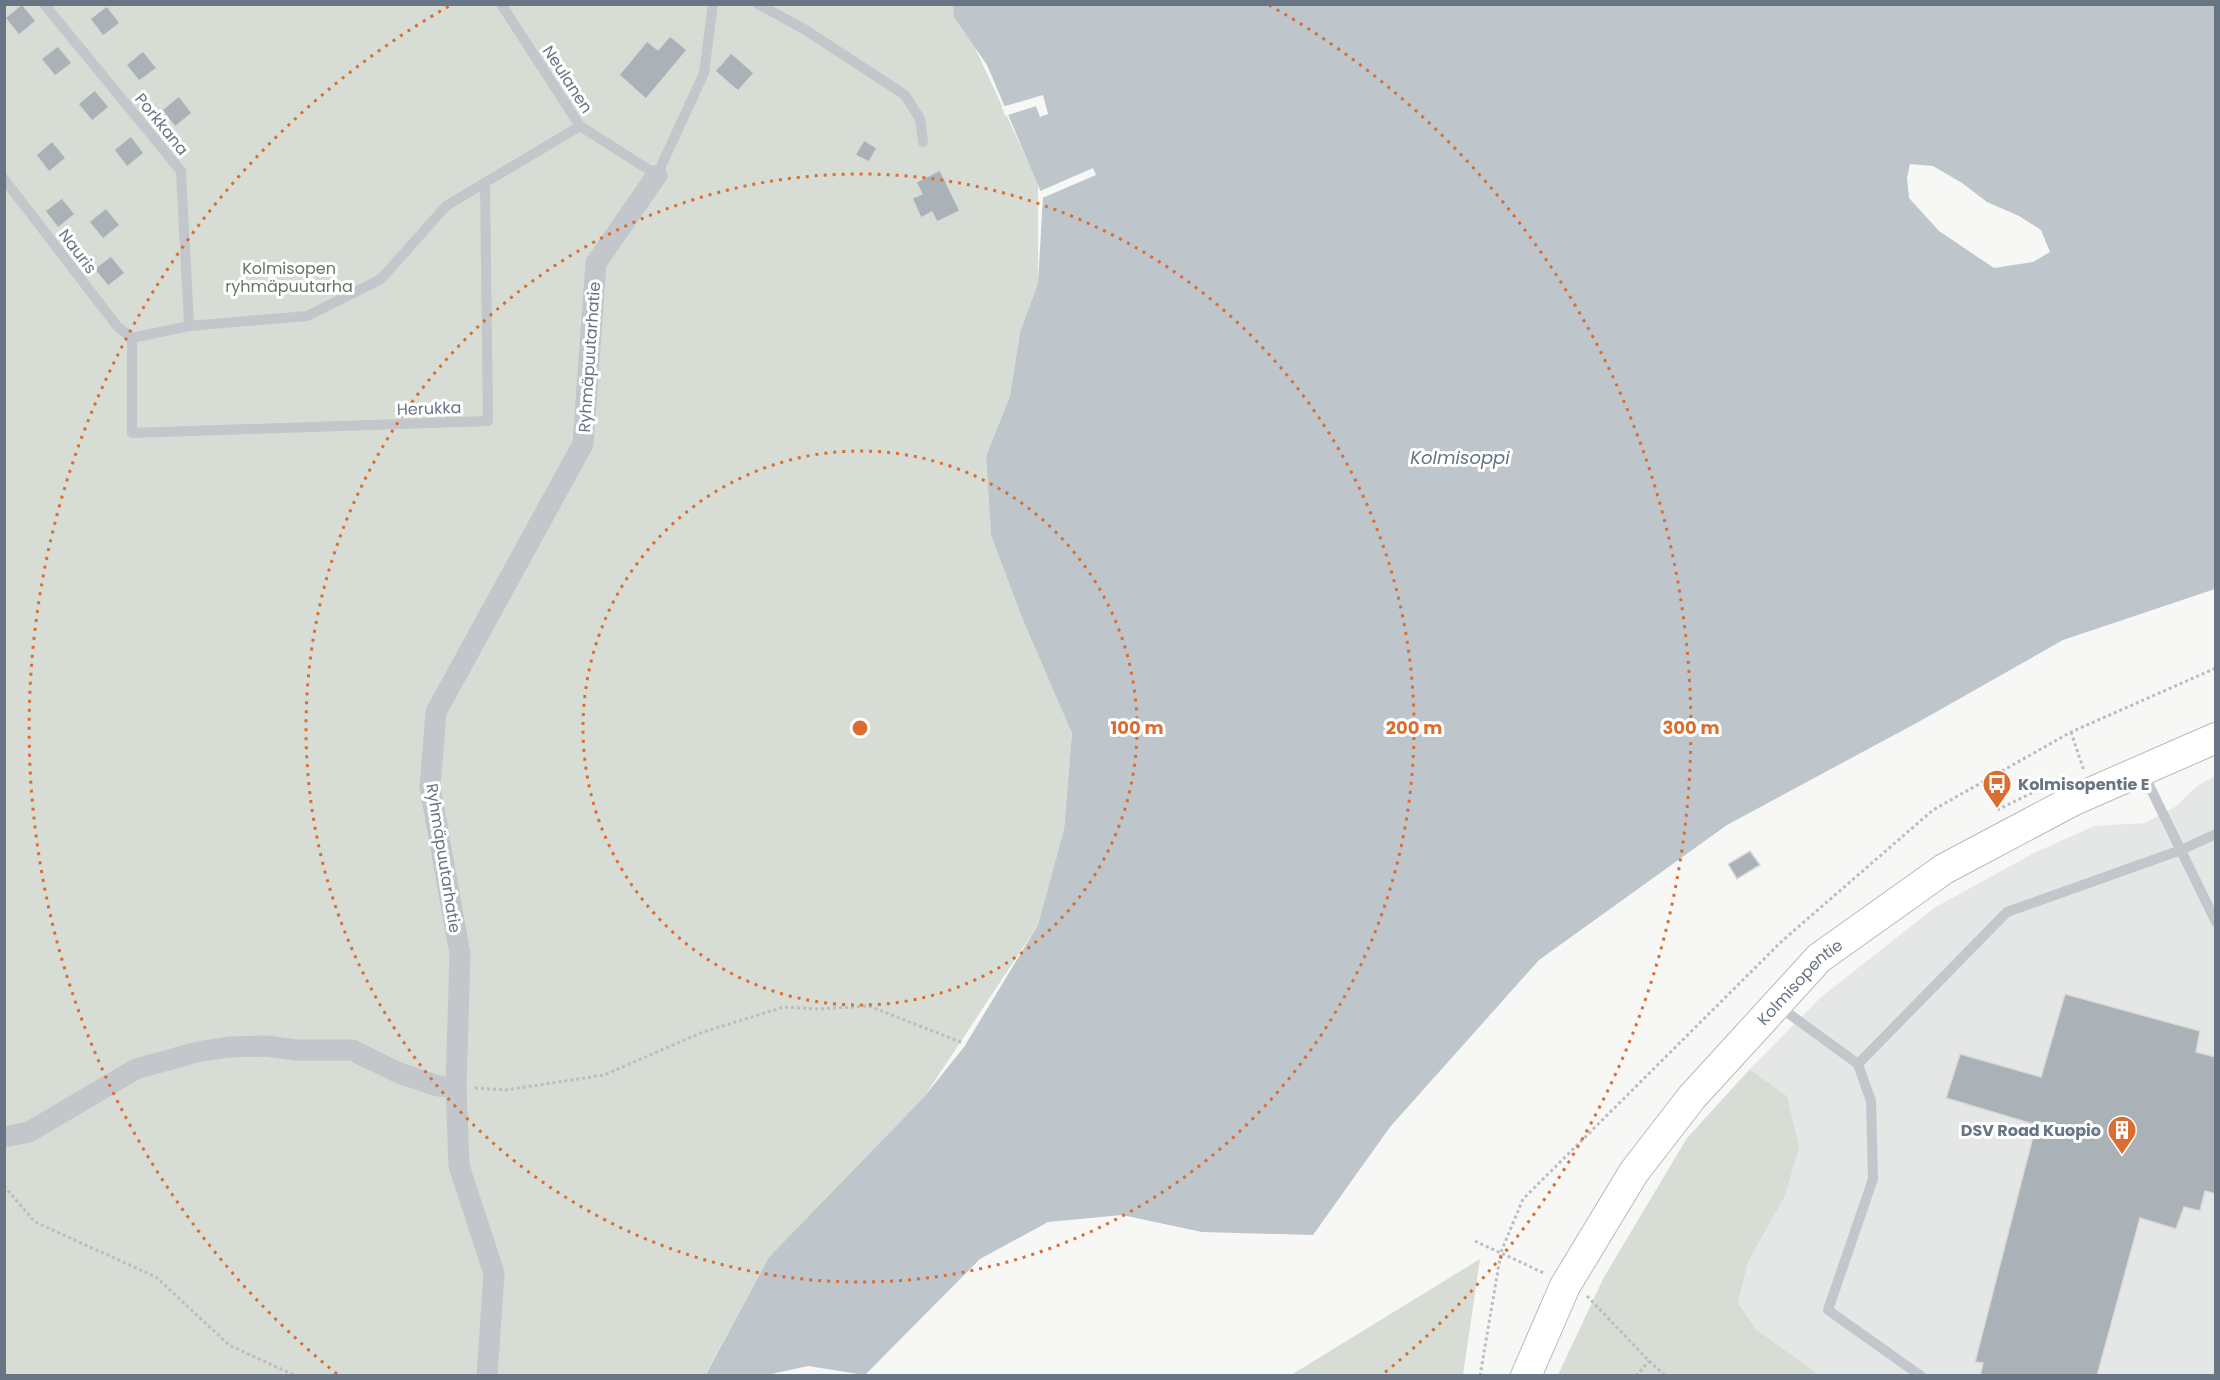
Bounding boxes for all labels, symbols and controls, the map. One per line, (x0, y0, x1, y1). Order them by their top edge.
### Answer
street label: Neulanen (537, 41, 598, 118)
street label: Porkkana (129, 88, 194, 160)
street label: Nauris (53, 224, 102, 278)
park label: Kolmisopen ryhmäpuutarha (225, 257, 353, 298)
street label: Ryhmäpuutarhatie (573, 281, 606, 433)
street label: Herukka (396, 396, 462, 421)
water label: Kolmisoppi (1410, 445, 1510, 470)
text: 100 m (1110, 715, 1164, 740)
text: 200 m (1386, 715, 1442, 740)
text: 300 m (1662, 715, 1720, 740)
centre of rings (850, 718, 870, 738)
bus stop icon: Kolmisopentie E (1981, 768, 2013, 810)
place label: Kolmisopentie E (2018, 773, 2149, 796)
street label: Ryhmäpuutarhatie (420, 782, 467, 934)
street label: Kolmisopentie (1752, 934, 1847, 1030)
building icon: DSV Road Kuopio (2106, 1114, 2138, 1156)
place label: DSV Road Kuopio (1961, 1119, 2101, 1142)

